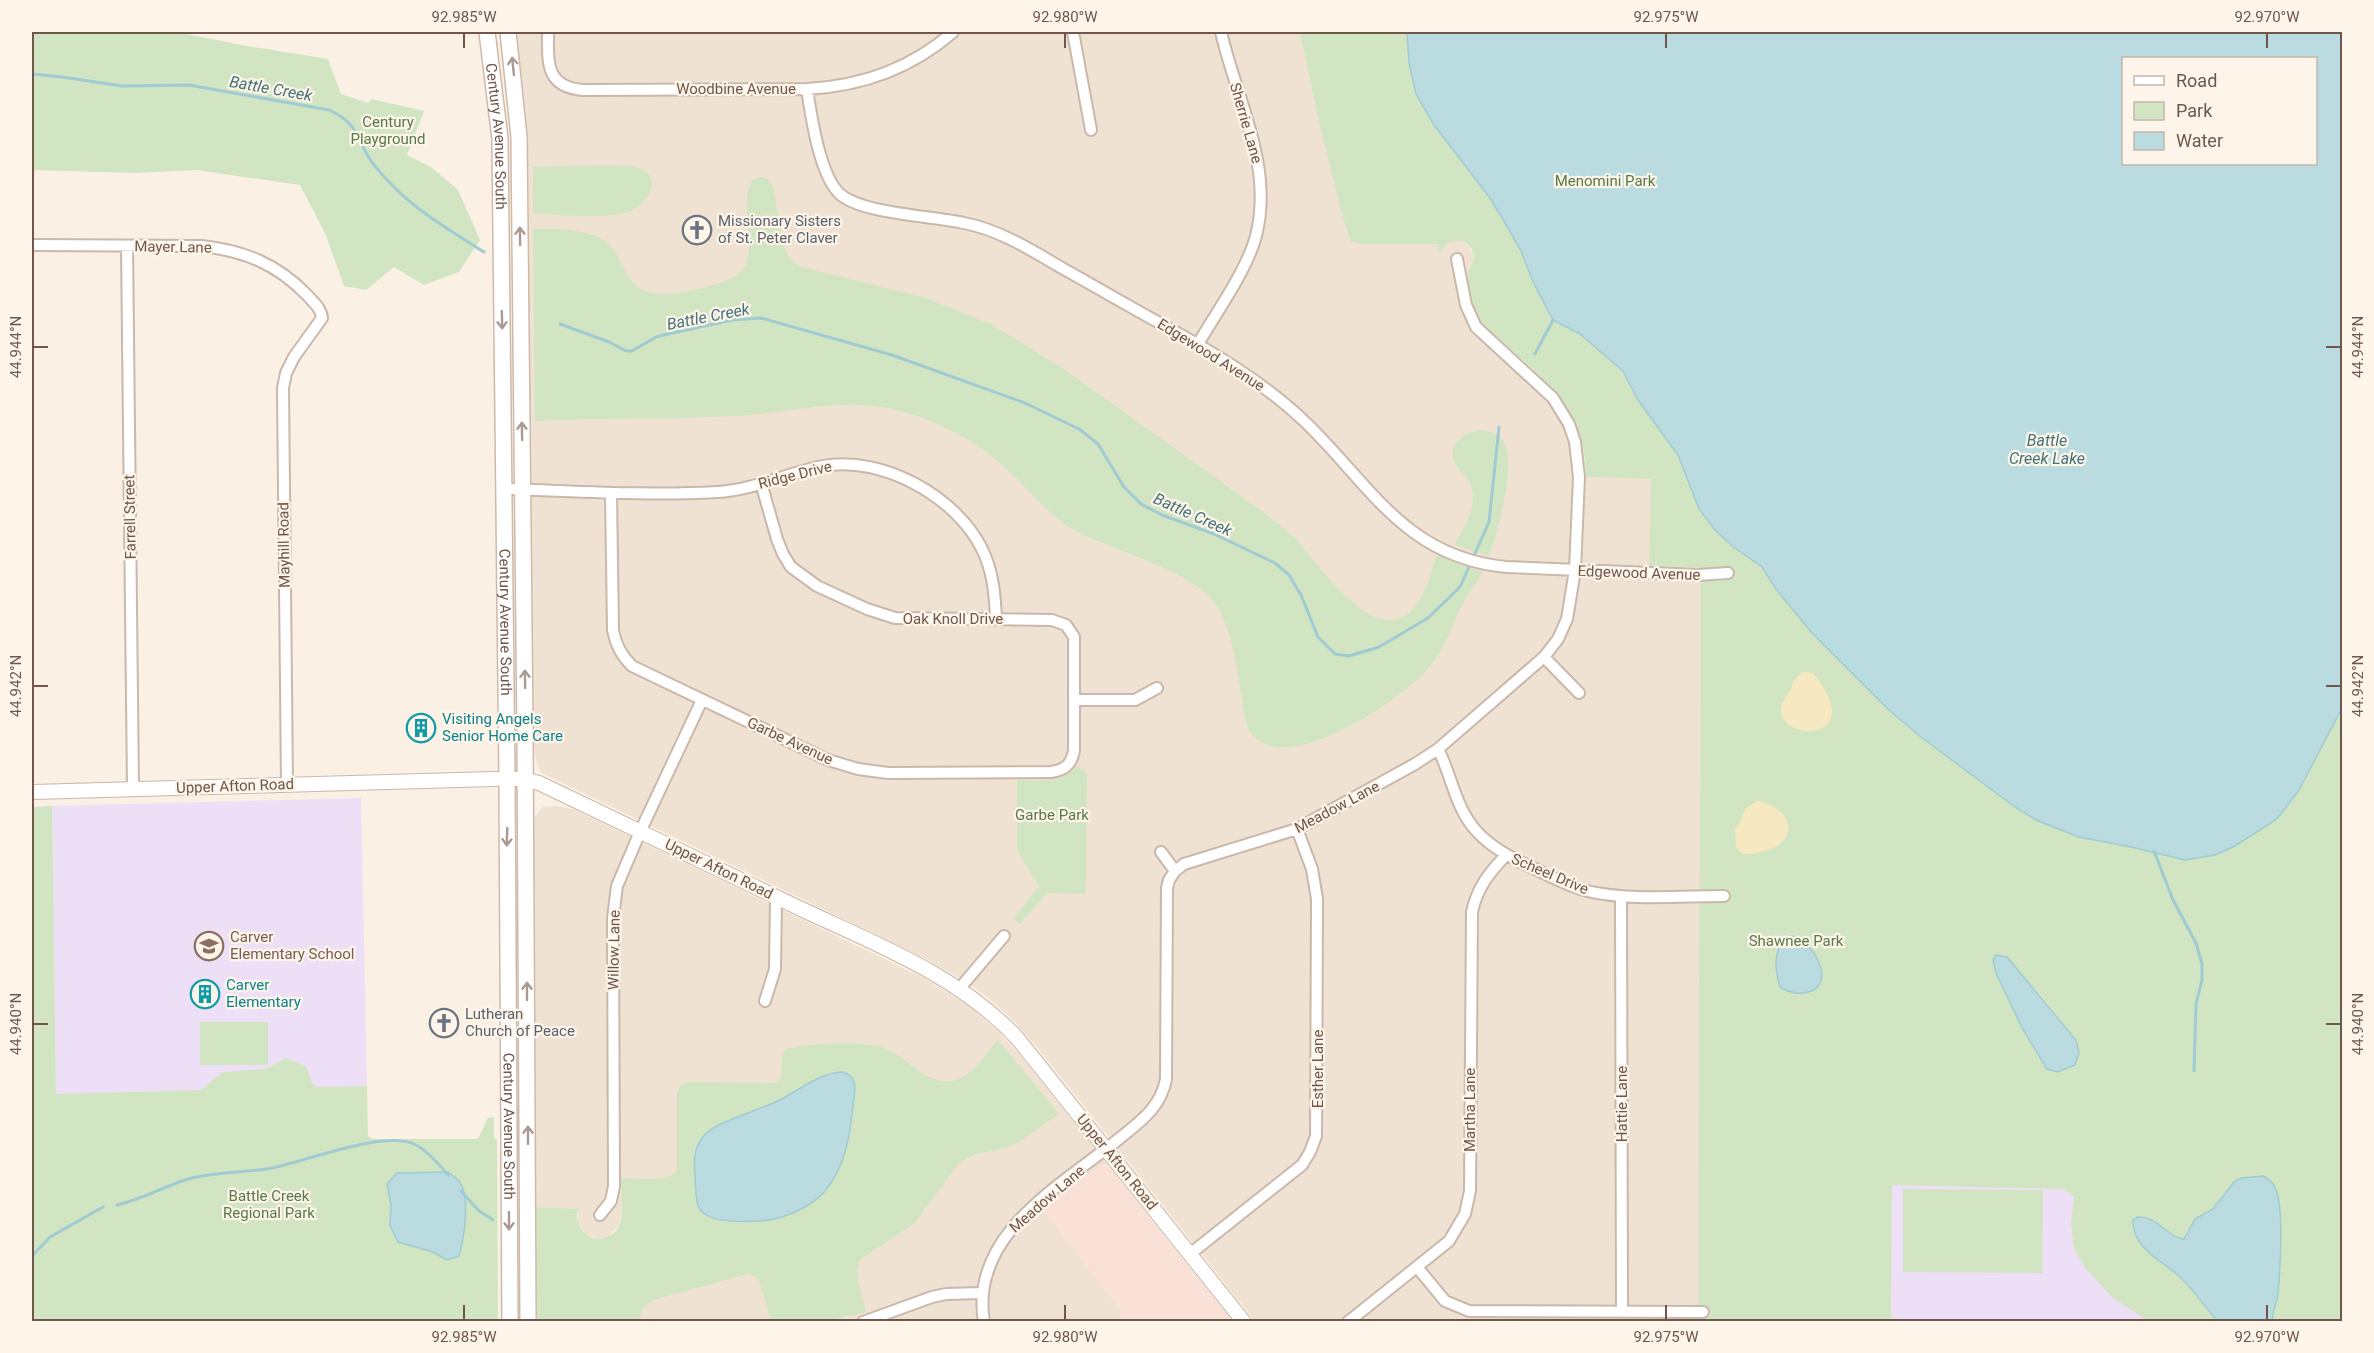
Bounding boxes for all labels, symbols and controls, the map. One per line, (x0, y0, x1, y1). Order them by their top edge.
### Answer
text: 92.985°W (431, 8, 497, 26)
text: 92.980°W (1032, 8, 1098, 26)
text: 92.975°W (1633, 8, 1699, 26)
text: 92.970°W (2234, 8, 2300, 26)
one-way arrow (507, 57, 518, 77)
legend (2122, 57, 2317, 165)
street label: Century Avenue South (482, 62, 510, 210)
text: Road (2176, 70, 2217, 91)
water label: Battle Creek (228, 72, 315, 105)
street label: Woodbine Avenue (676, 80, 796, 98)
street label: Sherrie Lane (1226, 81, 1266, 165)
text: Park (2176, 100, 2213, 121)
park label: Century Playground (350, 113, 426, 148)
text: Water (2176, 130, 2223, 151)
park label: Menomini Park (1555, 172, 1656, 190)
place label: Missionary Sisters of St. Peter Claver (718, 212, 841, 247)
church icon: Missionary Sisters of St. Peter Claver (681, 214, 713, 246)
one-way arrow (514, 227, 526, 247)
street label: Mayer Lane (134, 237, 212, 257)
water label: Battle Creek (665, 299, 752, 334)
one-way arrow (496, 310, 508, 330)
street label: Edgewood Avenue (1154, 315, 1268, 395)
text: 44.944°N (7, 316, 25, 378)
text: 44.944°N (2349, 316, 2367, 378)
one-way arrow (517, 422, 528, 442)
water label: Battle Creek Lake (2009, 431, 2085, 468)
street label: Ridge Drive (756, 457, 834, 493)
street label: Farrell Street (120, 474, 140, 560)
water label: Battle Creek (1151, 489, 1236, 541)
street label: Mayhill Road (274, 502, 294, 588)
street label: Century Avenue South (495, 549, 515, 696)
street label: Edgewood Avenue (1577, 562, 1701, 584)
street label: Oak Knoll Drive (903, 610, 1003, 628)
text: 44.942°N (7, 655, 25, 717)
text: 44.942°N (2349, 655, 2367, 717)
one-way arrow (519, 669, 531, 689)
place label: Visiting Angels Senior Home Care (442, 710, 563, 745)
building icon: Visiting Angels Senior Home Care (405, 712, 437, 744)
street label: Garbe Avenue (744, 713, 836, 769)
street label: Upper Afton Road (176, 775, 294, 797)
street label: Meadow Lane (1291, 777, 1383, 837)
park label: Garbe Park (1015, 806, 1089, 824)
one-way arrow (502, 827, 513, 847)
street label: Upper Afton Road (662, 835, 776, 903)
street label: Scheel Drive (1509, 850, 1591, 898)
street label: Willow Lane (604, 910, 624, 990)
place label: Carver Elementary School (230, 928, 354, 963)
school or university icon: Carver Elementary School (193, 930, 225, 962)
park label: Shawnee Park (1749, 932, 1844, 950)
place label: Carver Elementary (226, 976, 301, 1011)
building icon: Carver Elementary (189, 978, 221, 1010)
one-way arrow (521, 982, 533, 1002)
text: 44.940°N (7, 993, 25, 1055)
text: 44.940°N (2349, 993, 2367, 1055)
place label: Lutheran Church of Peace (465, 1005, 575, 1040)
church icon: Lutheran Church of Peace (428, 1007, 460, 1039)
street label: Esther Lane (1309, 1030, 1327, 1108)
street label: Century Avenue South (500, 1053, 518, 1200)
street label: Hattie Lane (1613, 1066, 1631, 1142)
street label: Martha Lane (1461, 1068, 1479, 1152)
street label: Upper Afton Road (1073, 1110, 1161, 1214)
one-way arrow (522, 1125, 534, 1145)
street label: Meadow Lane (1006, 1161, 1088, 1237)
park label: Battle Creek Regional Park (223, 1187, 315, 1222)
one-way arrow (503, 1211, 515, 1231)
text: 92.985°W (431, 1328, 497, 1346)
text: 92.980°W (1032, 1328, 1098, 1346)
text: 92.975°W (1633, 1328, 1699, 1346)
text: 92.970°W (2234, 1328, 2300, 1346)

